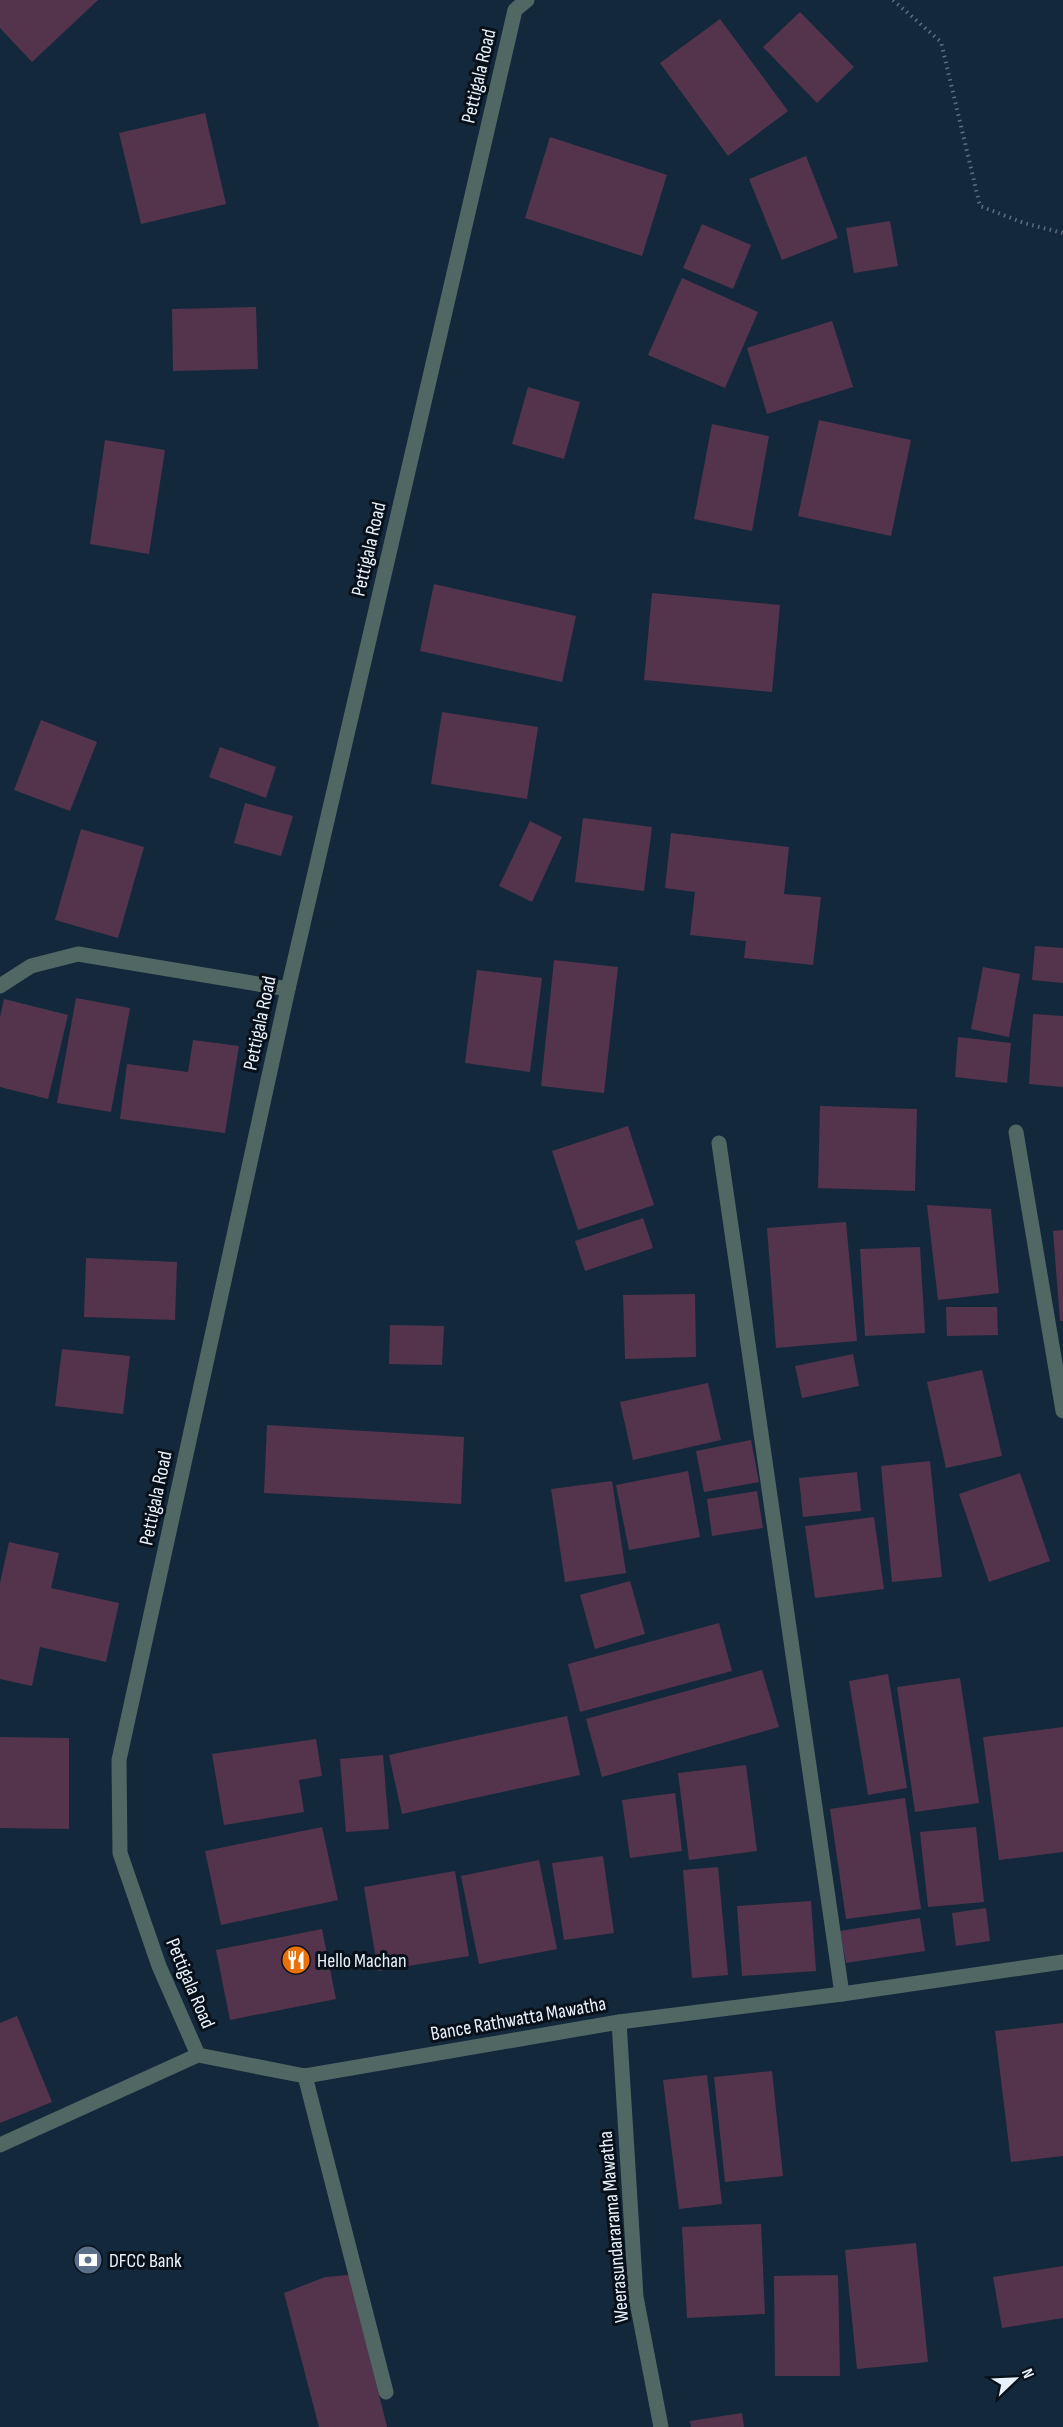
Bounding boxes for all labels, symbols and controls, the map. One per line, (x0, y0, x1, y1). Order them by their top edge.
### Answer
street label: Pettigala Road (457, 27, 501, 126)
street label: Pettigala Road (347, 500, 391, 599)
street label: Pettigala Road (238, 974, 282, 1072)
street label: Pettigala Road (134, 1449, 178, 1547)
street label: Pettigala Road (160, 1935, 220, 2032)
restaurant icon: Hello Machan (280, 1944, 312, 1976)
place label: Hello Machan (317, 1949, 407, 1973)
street label: Bance Rathwatta Mawatha (429, 1992, 608, 2046)
street label: Weerasundararama Mawatha (594, 2130, 634, 2324)
bank icon: DFCC Bank (72, 2244, 104, 2276)
place label: DFCC Bank (109, 2249, 182, 2273)
north arrow (985, 2349, 1045, 2409)
text: N (1017, 2366, 1038, 2381)

